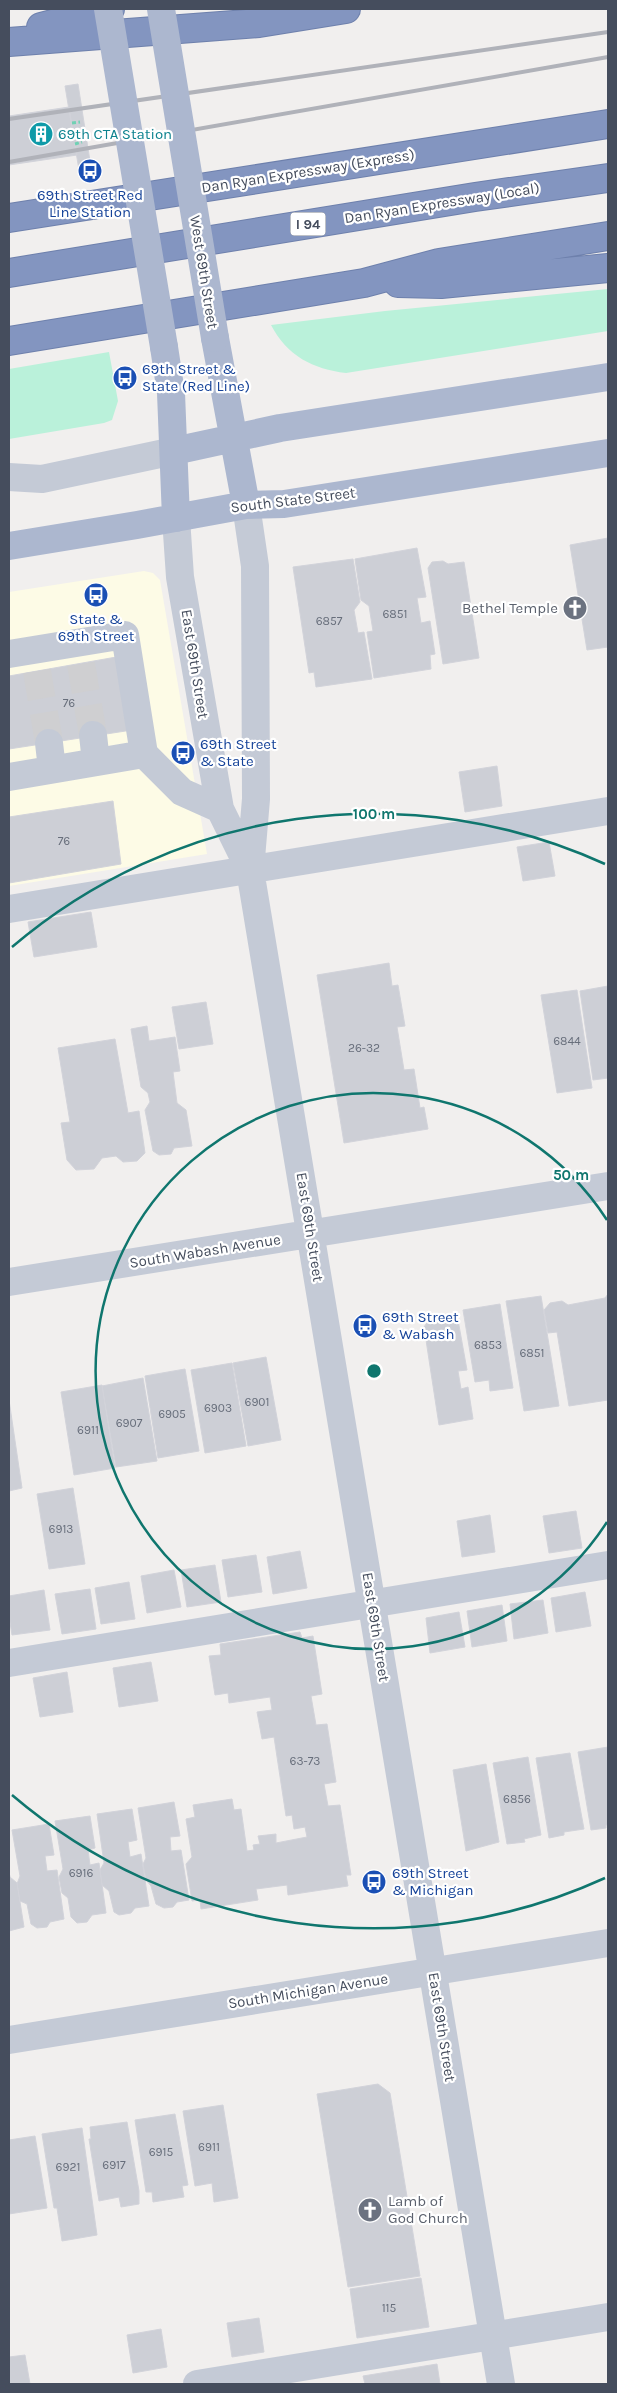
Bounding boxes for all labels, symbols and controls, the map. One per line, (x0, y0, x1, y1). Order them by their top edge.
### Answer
building icon: 69th CTA Station (28, 121, 54, 147)
place label: 69th CTA Station (58, 125, 172, 143)
street label: Dan Ryan Expressway (Express) (200, 145, 416, 197)
bus stop icon: 69th Street Red Line Station (77, 158, 103, 184)
street label: Dan Ryan Expressway (Local) (343, 179, 541, 227)
place label: 69th Street Red Line Station (37, 186, 143, 221)
road number: I 94 (290, 212, 326, 235)
street label: West 69th Street (186, 214, 222, 330)
place label: 69th Street & State (Red Line) (142, 360, 250, 395)
bus stop icon: 69th Street & State (Red Line) (112, 365, 138, 391)
street label: South State Street (230, 483, 357, 517)
bus stop icon: State & 69th Street (83, 582, 109, 608)
church icon: Bethel Temple (562, 595, 588, 621)
place label: Bethel Temple (462, 599, 558, 617)
house number: 6851 (383, 607, 407, 621)
street label: East 69th Street (177, 608, 213, 720)
place label: State & 69th Street (58, 610, 135, 645)
house number: 6857 (316, 614, 343, 628)
house number: 76 (63, 696, 75, 710)
place label: 69th Street & State (200, 735, 277, 770)
bus stop icon: 69th Street & State (170, 740, 196, 766)
text: 100 m (353, 805, 395, 823)
house number: 76 (58, 834, 70, 848)
house number: 6844 (553, 1034, 581, 1048)
house number: 26-32 (348, 1041, 380, 1055)
text: 50 m (553, 1166, 589, 1184)
street label: East 69th Street (292, 1171, 328, 1283)
street label: South Wabash Avenue (128, 1230, 282, 1272)
place label: 69th Street & Wabash (382, 1308, 459, 1343)
bus stop icon: 69th Street & Wabash (352, 1313, 378, 1339)
house number: 6853 (474, 1338, 502, 1352)
house number: 6851 (520, 1346, 544, 1360)
centre of rings (365, 1362, 383, 1380)
house number: 6901 (245, 1395, 269, 1409)
house number: 6903 (204, 1401, 232, 1415)
house number: 6905 (158, 1407, 186, 1421)
house number: 6907 (116, 1416, 143, 1430)
house number: 6911 (77, 1423, 99, 1437)
house number: 6913 (49, 1522, 73, 1536)
street label: East 69th Street (358, 1571, 394, 1683)
house number: 63-73 (290, 1754, 320, 1768)
house number: 6856 (503, 1792, 531, 1806)
place label: 69th Street & Michigan (392, 1864, 474, 1899)
house number: 6916 (69, 1866, 93, 1880)
bus stop icon: 69th Street & Michigan (361, 1869, 387, 1895)
street label: South Michigan Avenue (227, 1969, 389, 2013)
street label: East 69th Street (424, 1971, 460, 2083)
house number: 6911 (198, 2140, 220, 2154)
house number: 6915 (149, 2145, 174, 2159)
house number: 6917 (102, 2158, 126, 2172)
house number: 6921 (56, 2160, 80, 2174)
place label: Lamb of God Church (388, 2192, 468, 2227)
church icon: Lamb of God Church (357, 2197, 383, 2223)
house number: 115 (382, 2301, 397, 2315)

